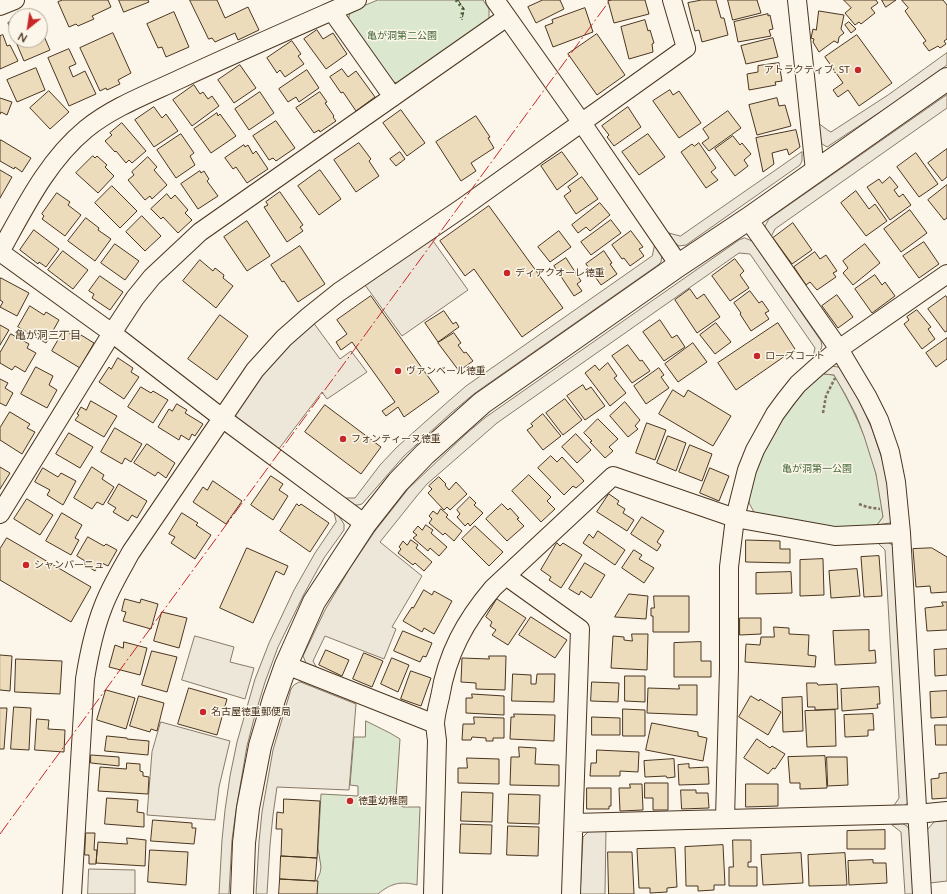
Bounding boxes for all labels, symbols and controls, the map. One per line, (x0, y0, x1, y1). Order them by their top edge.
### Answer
north arrow (8, 8, 48, 48)
text: N (15, 30, 29, 46)
park label: 亀が洞第二公園 (367, 30, 437, 42)
place label: アトラクティブ. ST (764, 64, 850, 76)
marker: アトラクティブ. ST (853, 65, 863, 75)
place label: ディアクオーレ徳重 (515, 267, 605, 279)
marker: ディアクオーレ徳重 (502, 268, 512, 278)
district label: 亀が洞三丁目 (15, 328, 81, 342)
place label: ローズコート (765, 350, 825, 362)
marker: ローズコート (752, 351, 762, 361)
place label: ヴァンベール徳重 (406, 365, 486, 377)
marker: ヴァンベール徳重 (393, 366, 403, 376)
place label: フォンティーヌ徳重 (351, 433, 441, 445)
marker: フォンティーヌ徳重 (338, 434, 348, 444)
park label: 亀が洞第一公園 (782, 463, 852, 475)
place label: シャンパーニュ (34, 559, 104, 571)
marker: シャンパーニュ (21, 560, 31, 570)
place label: 名古屋徳重郵便局 (211, 706, 291, 718)
marker: 名古屋徳重郵便局 (198, 707, 208, 717)
place label: 徳重幼稚園 (358, 795, 408, 807)
marker: 徳重幼稚園 (345, 796, 355, 806)

